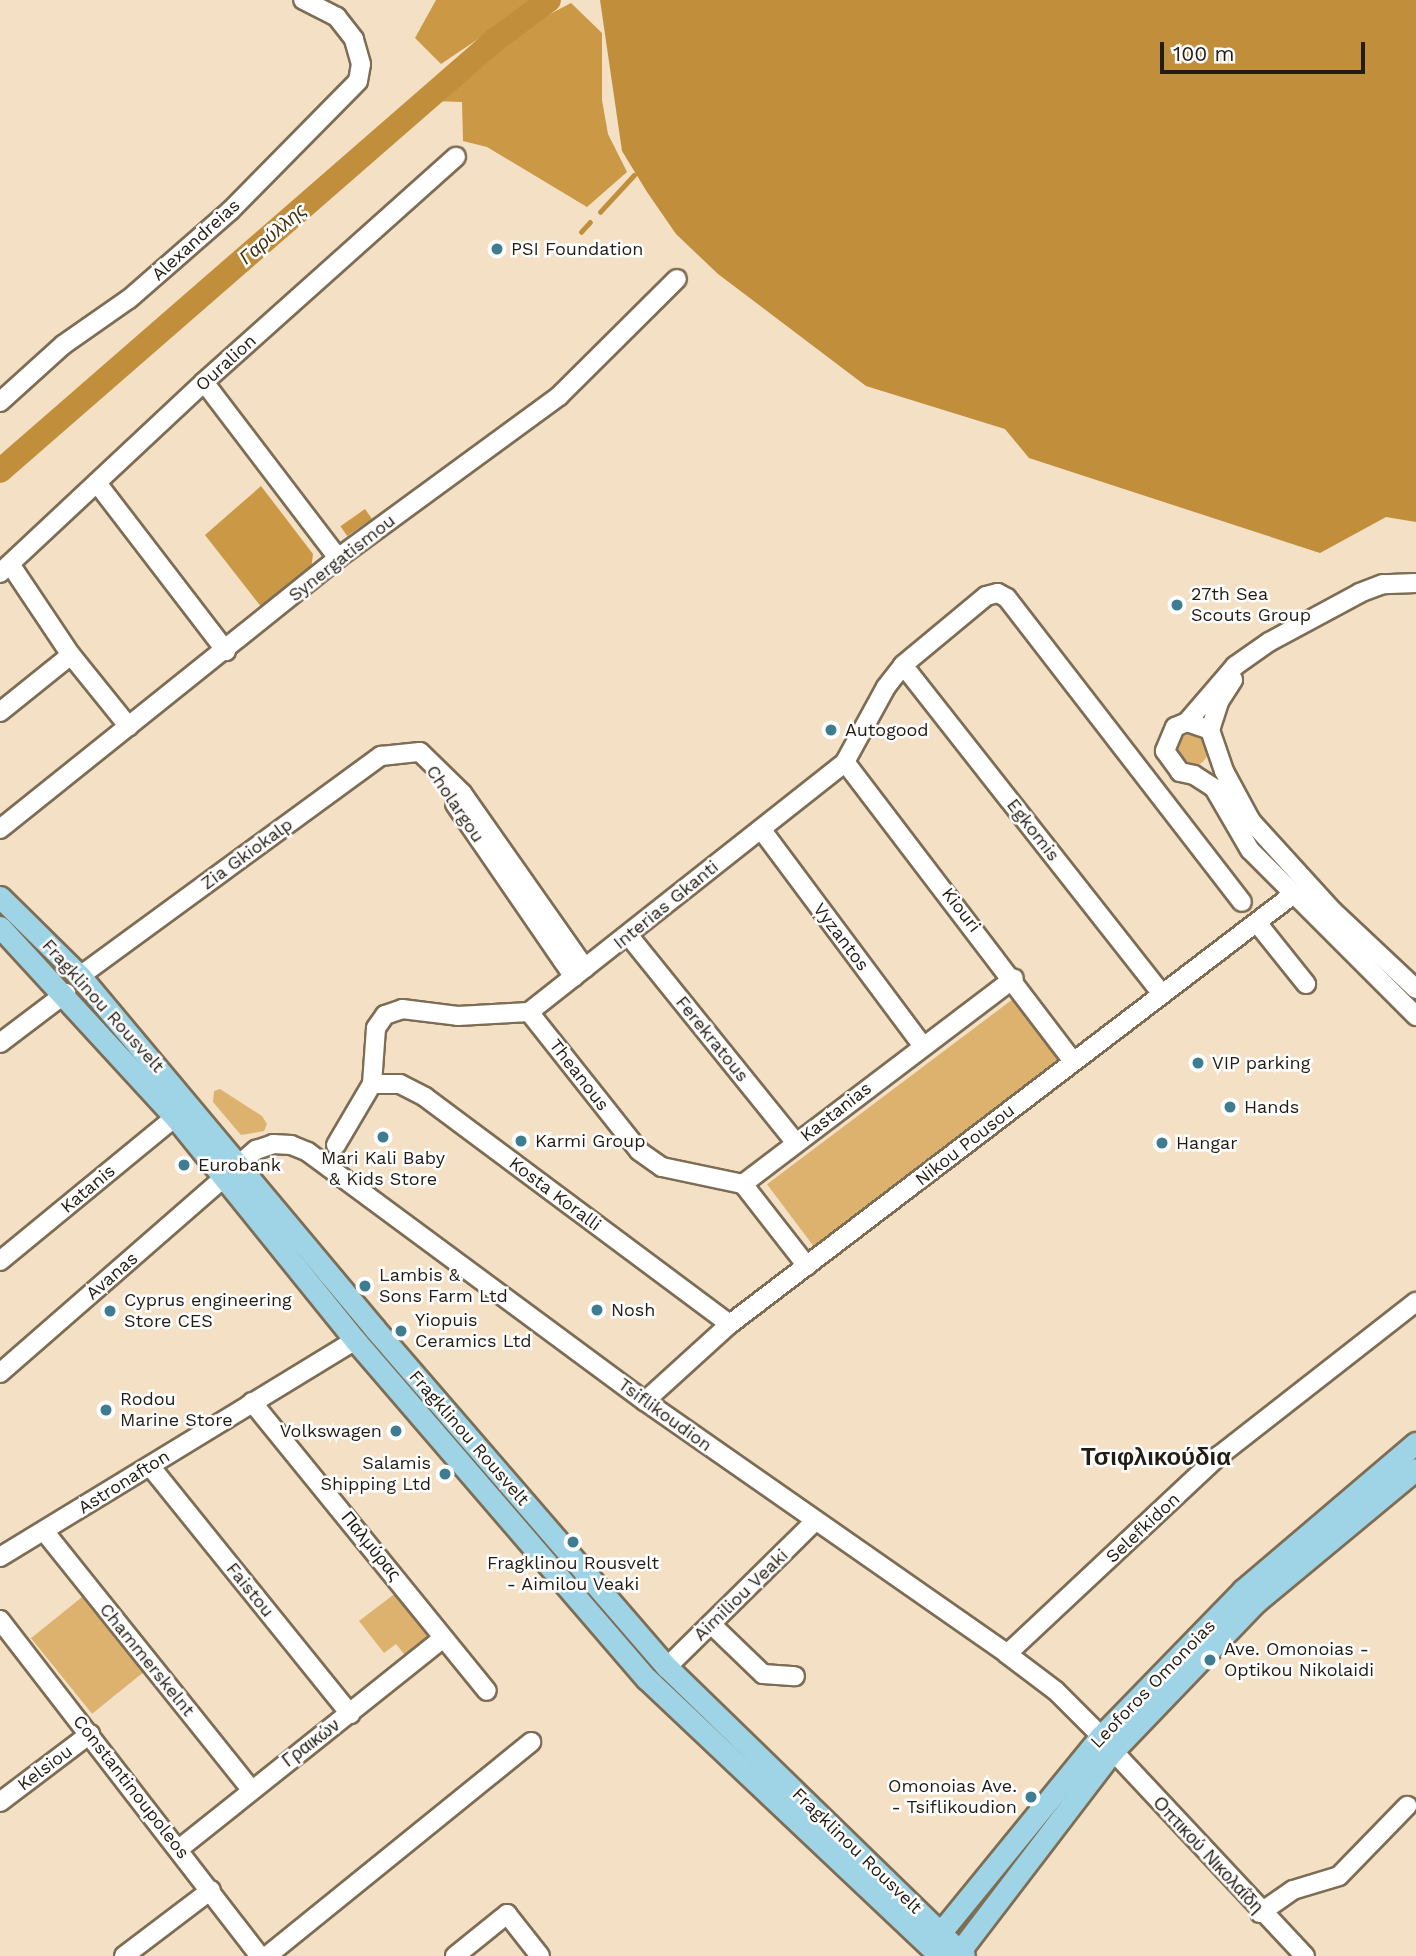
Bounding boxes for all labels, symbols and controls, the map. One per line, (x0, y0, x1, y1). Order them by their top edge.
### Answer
scale bar (1164, 28, 1369, 72)
text: 100 m (1173, 41, 1235, 66)
street label: Alexandreias (147, 195, 245, 285)
water label: Γαρύλλης (235, 199, 311, 269)
place label: PSI Foundation (511, 238, 643, 260)
marker: PSI Foundation (489, 241, 505, 257)
street label: Ouralion (191, 330, 261, 396)
street label: Synergatismou (285, 510, 399, 606)
place label: 27th Sea Scouts Group (1191, 584, 1311, 626)
marker: 27th Sea Scouts Group (1169, 597, 1185, 613)
place label: Autogood (845, 719, 929, 741)
marker: Autogood (823, 722, 839, 738)
street label: Cholargou (421, 761, 489, 847)
street label: Egkomis (1002, 795, 1064, 865)
street label: Zia Gkiokalp (197, 813, 297, 895)
street label: Interias Gkanti (609, 856, 723, 954)
street label: Kiouri (937, 883, 985, 937)
street label: Vyzantos (808, 899, 874, 975)
street label: Fragklinou Rousvelt (37, 935, 169, 1077)
street label: Ferekratous (671, 992, 753, 1086)
street label: Theanous (544, 1035, 614, 1115)
place label: VIP parking (1212, 1052, 1311, 1074)
marker: VIP parking (1190, 1055, 1206, 1071)
street label: Kastanias (796, 1077, 876, 1147)
place label: Hands (1244, 1096, 1299, 1118)
marker: Hands (1222, 1099, 1238, 1115)
street label: Nikou Pousou (911, 1100, 1019, 1190)
marker: Mari Kali Baby & Kids Store (375, 1129, 391, 1145)
place label: Karmi Group (535, 1130, 645, 1152)
place label: Hangar (1176, 1132, 1238, 1154)
marker: Karmi Group (513, 1133, 529, 1149)
marker: Hangar (1154, 1135, 1170, 1151)
place label: Mari Kali Baby & Kids Store (321, 1148, 445, 1190)
street label: Kosta Koralli (505, 1152, 605, 1236)
place label: Eurobank (198, 1154, 281, 1176)
marker: Eurobank (176, 1157, 192, 1173)
street label: Katanis (56, 1160, 120, 1218)
street label: Avanas (82, 1248, 142, 1304)
place label: Lambis & Sons Farm Ltd (379, 1265, 508, 1308)
marker: Lambis & Sons Farm Ltd (357, 1278, 373, 1294)
place label: Cyprus engineering Store CES (124, 1290, 292, 1332)
place label: Nosh (611, 1299, 655, 1321)
marker: Nosh (589, 1302, 605, 1318)
marker: Cyprus engineering Store CES (102, 1303, 118, 1319)
place label: Yiopuis Ceramics Ltd (415, 1310, 531, 1352)
marker: Yiopuis Ceramics Ltd (393, 1323, 409, 1339)
street label: Fragklinou Rousvelt (404, 1366, 534, 1510)
street label: Tsiflikoudion (614, 1374, 716, 1456)
place label: Rodou Marine Store (120, 1389, 233, 1432)
marker: Rodou Marine Store (98, 1402, 114, 1418)
place label: Volkswagen (280, 1420, 382, 1442)
marker: Volkswagen (388, 1423, 404, 1439)
district label: Τσιφλικούδια (1081, 1444, 1231, 1472)
street label: Astronafton (74, 1445, 174, 1519)
place label: Salamis Shipping Ltd (321, 1453, 431, 1496)
marker: Salamis Shipping Ltd (437, 1466, 453, 1482)
street label: Selefkidon (1102, 1488, 1184, 1568)
street label: Παλμύρας (337, 1507, 405, 1585)
marker: Fragklinou Rousvelt - Aimilou Veaki (565, 1534, 581, 1550)
street label: Aimiliou Veaki (689, 1544, 793, 1646)
place label: Fragklinou Rousvelt - Aimilou Veaki (487, 1553, 659, 1596)
street label: Faistou (221, 1558, 279, 1622)
street label: Chammerskelnt (95, 1599, 199, 1721)
street label: Leoforos Omonoias (1086, 1615, 1220, 1753)
place label: Ave. Omonoias - Optikou Nikolaidi (1224, 1639, 1374, 1682)
marker: Ave. Omonoias - Optikou Nikolaidi (1202, 1652, 1218, 1668)
street label: Constantinoupoleos (68, 1711, 194, 1863)
street label: Γραικών (278, 1714, 344, 1772)
street label: Kelsiou (13, 1740, 77, 1796)
place label: Omonoias Ave. - Tsiflikoudion (887, 1776, 1017, 1818)
street label: Fragklinou Rousvelt (788, 1783, 926, 1919)
marker: Omonoias Ave. - Tsiflikoudion (1023, 1789, 1039, 1805)
street label: Οπτικού Νικολαΐδη (1148, 1792, 1268, 1918)

